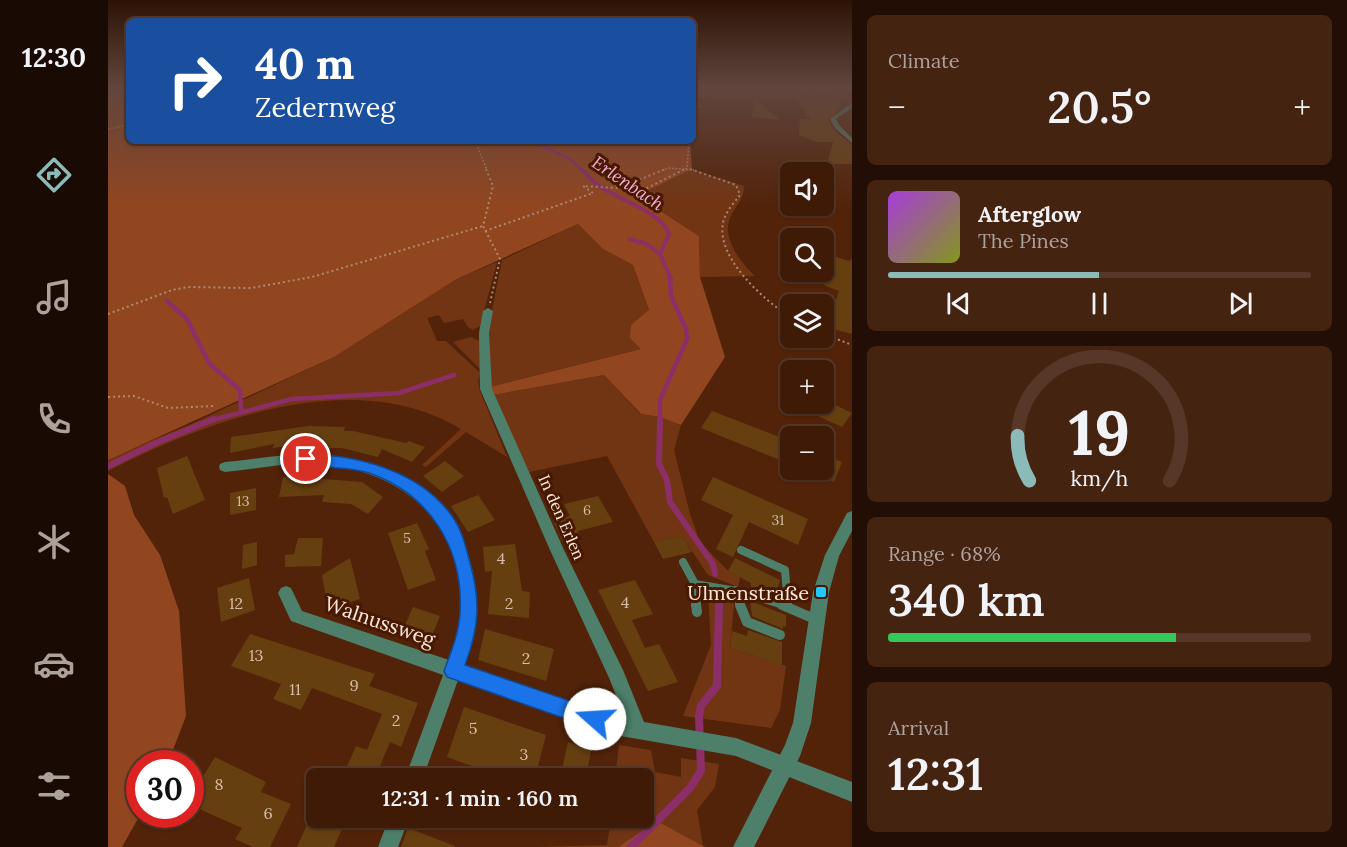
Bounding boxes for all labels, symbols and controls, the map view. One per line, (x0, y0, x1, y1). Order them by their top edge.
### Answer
text: 40 m (255, 37, 354, 91)
text: 12:30 (22, 40, 86, 74)
icon: right (156, 42, 234, 120)
text: Climate (888, 48, 960, 73)
text: 20.5° (1047, 78, 1152, 135)
text: − (888, 86, 906, 128)
text: + (1294, 86, 1311, 128)
text: Zedernweg (255, 90, 395, 124)
water label: Erlenbach (588, 151, 669, 216)
icon: directions (33, 154, 75, 196)
map controls (780, 162, 834, 480)
button: sound (780, 162, 834, 216)
text: Afterglow (978, 200, 1081, 228)
button: search (780, 228, 834, 282)
text: The Pines (978, 228, 1069, 253)
icon: music (33, 276, 75, 318)
icon: previous (942, 287, 975, 320)
icon: pause (1083, 287, 1116, 320)
icon: next (1224, 287, 1257, 320)
button: layers (780, 294, 834, 348)
button: + (780, 360, 834, 414)
text: 19 (1069, 392, 1130, 472)
icon: phone (33, 398, 75, 440)
button: − (780, 426, 834, 480)
pin (280, 433, 331, 484)
icon: arrive (289, 442, 322, 475)
text: km/h (1071, 464, 1129, 492)
street label: In den Erlen (534, 471, 590, 563)
house number: 13 (237, 492, 250, 510)
house number: 6 (583, 501, 591, 519)
house number: 31 (772, 511, 784, 529)
icon: climate (33, 521, 75, 563)
house number: 5 (403, 529, 411, 547)
text: Range · 68% (888, 541, 1001, 566)
house number: 4 (497, 548, 506, 568)
text: 340 km (888, 571, 1045, 628)
place label: Ulmenstraße (687, 580, 809, 605)
marker: Ulmenstraße (814, 585, 828, 599)
street label: Walnussweg (321, 590, 439, 652)
house number: 4 (621, 592, 630, 612)
house number: 12 (229, 593, 243, 613)
house number: 2 (505, 593, 513, 613)
icon: car (33, 643, 75, 685)
house number: 13 (249, 645, 263, 665)
house number: 2 (522, 648, 530, 668)
house number: 9 (349, 675, 359, 695)
house number: 11 (289, 679, 301, 699)
position arrow (563, 687, 627, 751)
house number: 2 (392, 710, 400, 730)
text: Arrival (888, 715, 949, 740)
house number: 5 (469, 718, 477, 738)
house number: 3 (520, 744, 529, 764)
text: 12:31 (888, 745, 984, 802)
speed limit sign: 30 (126, 750, 204, 828)
icon: filters (33, 765, 75, 807)
house number: 8 (215, 774, 224, 794)
text: 12:31 · 1 min · 160 m (382, 784, 578, 812)
house number: 6 (263, 803, 273, 823)

